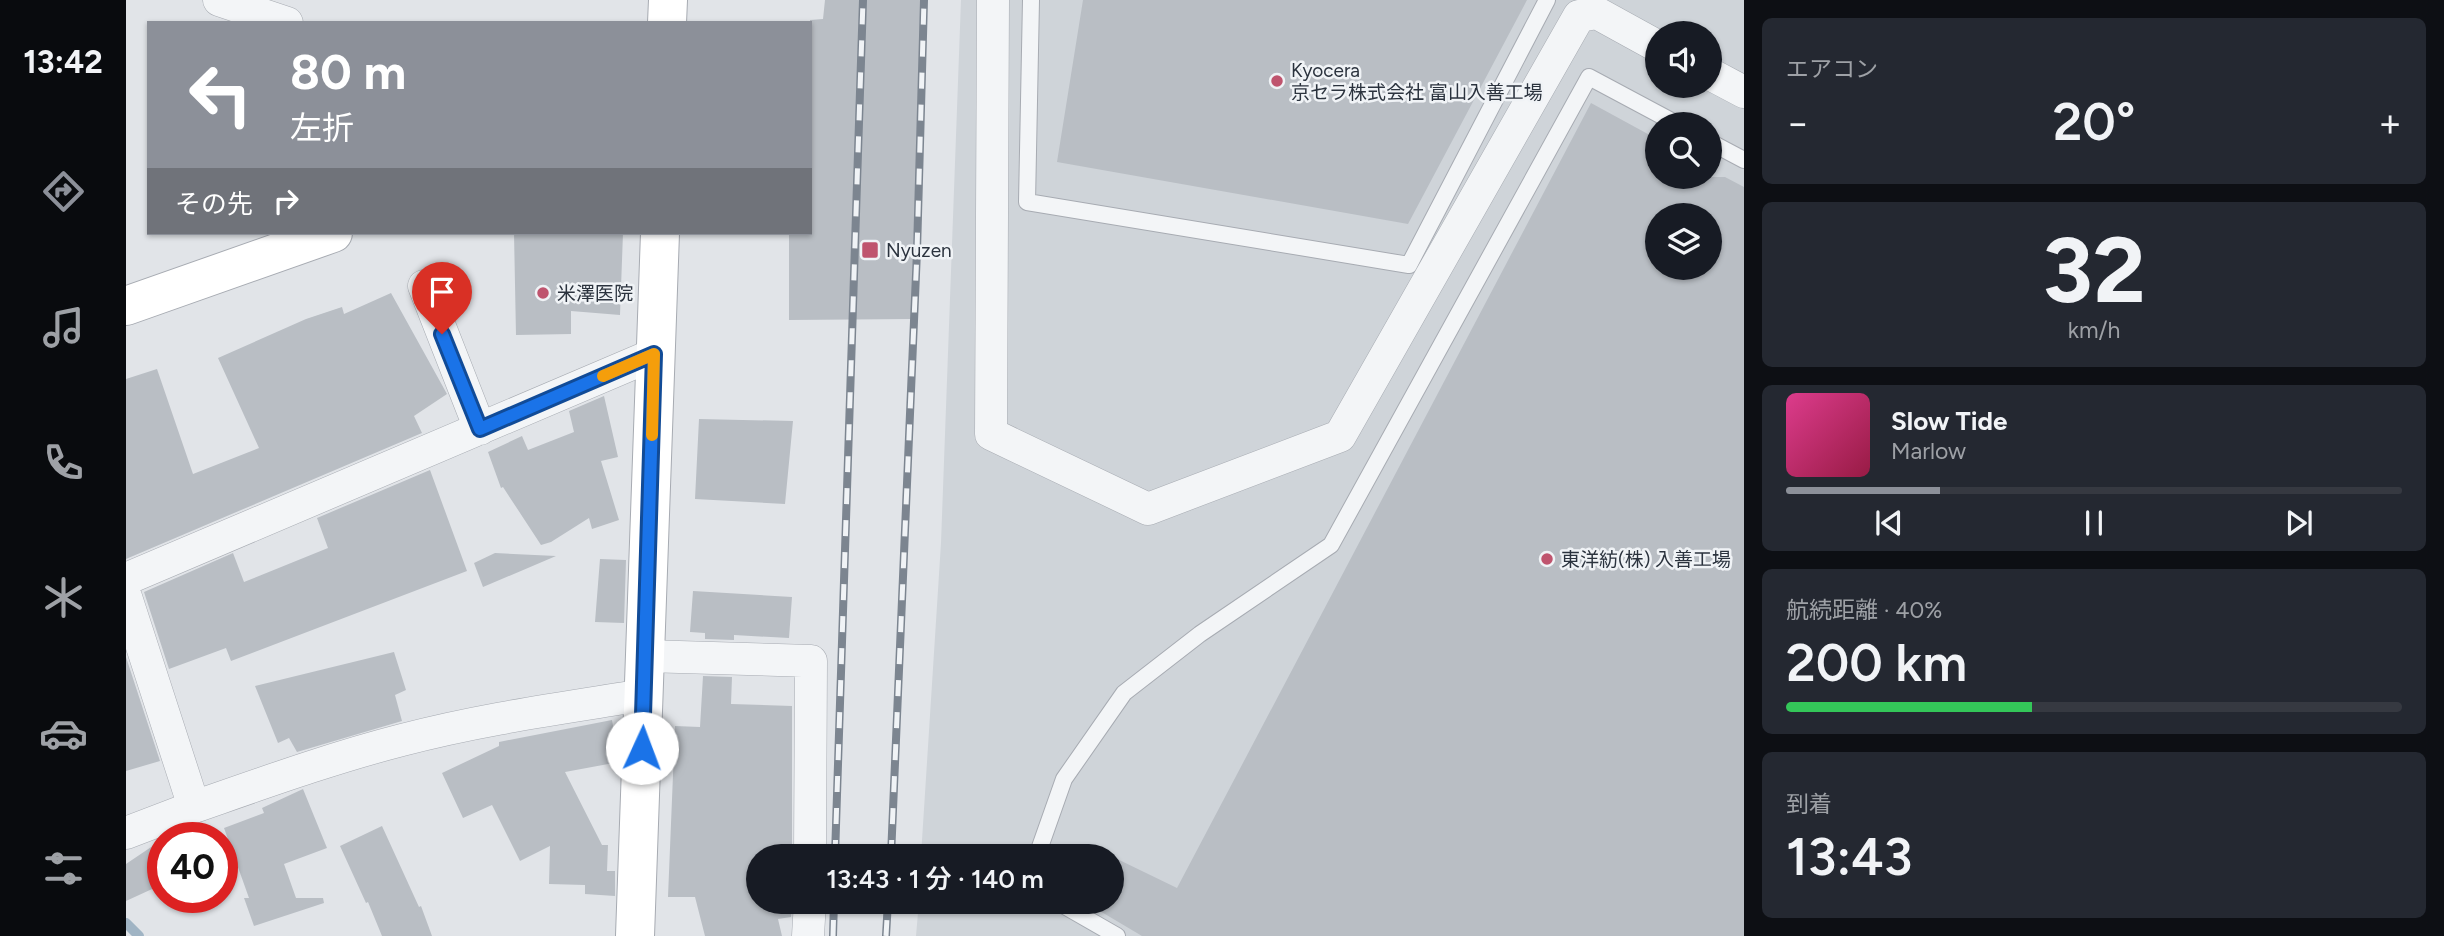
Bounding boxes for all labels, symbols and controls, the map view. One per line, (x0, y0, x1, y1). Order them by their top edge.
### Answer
map controls (1645, 21, 1722, 280)
button: sound (1645, 21, 1722, 98)
text: 80 m (290, 42, 406, 101)
text: 13:42 (23, 43, 103, 81)
icon: left (175, 49, 266, 140)
text: エアコン (1786, 55, 1878, 83)
place label: Kyocera 京セラ株式会社 富山入善工場 (1291, 59, 1543, 104)
marker: Kyocera 京セラ株式会社 富山入善工場 (1269, 73, 1285, 89)
text: 20° (2053, 91, 2135, 153)
text: − (1786, 100, 1810, 146)
text: + (2378, 100, 2402, 146)
text: 左折 (290, 109, 354, 147)
button: search (1645, 112, 1722, 189)
icon: directions (39, 167, 88, 216)
icon: right (267, 182, 305, 220)
text: その先 (175, 188, 253, 220)
button: layers (1645, 203, 1722, 280)
text: 32 (2042, 216, 2146, 325)
place label: Nyuzen (886, 239, 952, 262)
marker: Nyuzen (860, 240, 880, 260)
pin (412, 262, 472, 334)
icon: arrive (423, 273, 461, 311)
place label: 米澤医院 (557, 282, 633, 305)
marker: 米澤医院 (535, 285, 551, 301)
icon: music (39, 303, 88, 352)
text: km/h (2068, 316, 2120, 344)
text: Slow Tide (1891, 405, 2007, 437)
text: Marlow (1891, 437, 1966, 465)
icon: phone (39, 438, 88, 487)
icon: previous (1870, 504, 1908, 542)
icon: pause (2075, 504, 2113, 542)
icon: next (2280, 504, 2318, 542)
place label: 東洋紡(株) 入善工場 (1561, 548, 1731, 571)
marker: 東洋紡(株) 入善工場 (1539, 551, 1555, 567)
icon: climate (39, 573, 88, 622)
text: 航続距離 · 40% (1786, 596, 1942, 624)
text: 200 km (1786, 632, 1967, 694)
icon: car (39, 709, 88, 758)
position arrow (605, 711, 679, 785)
text: 到着 (1786, 790, 1832, 818)
speed limit sign: 40 (147, 822, 238, 913)
text: 13:43 (1786, 826, 1912, 888)
icon: filters (39, 844, 88, 893)
text: 13:43 · 1 分 · 140 m (826, 863, 1044, 895)

